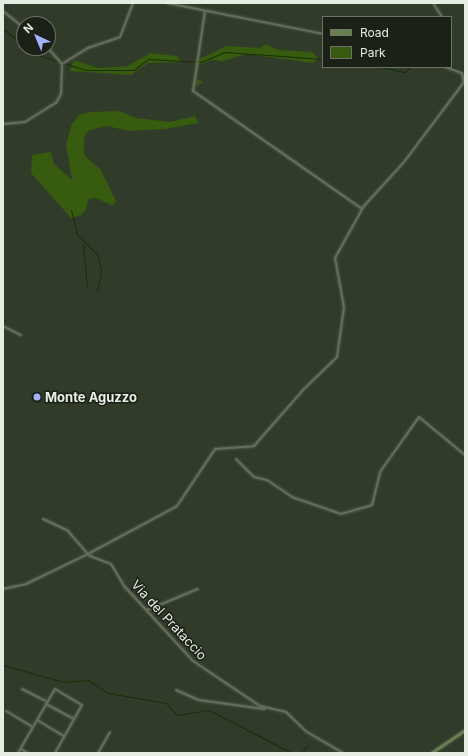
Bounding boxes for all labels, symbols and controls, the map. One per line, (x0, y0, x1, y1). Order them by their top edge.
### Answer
north arrow (16, 16, 56, 56)
legend (322, 16, 452, 68)
text: N (20, 20, 36, 36)
text: Road (360, 25, 389, 40)
text: Park (360, 45, 386, 60)
place label: Monte Aguzzo (45, 389, 137, 405)
marker: Monte Aguzzo (32, 392, 42, 402)
street label: Via del Prataccio (128, 577, 210, 663)

